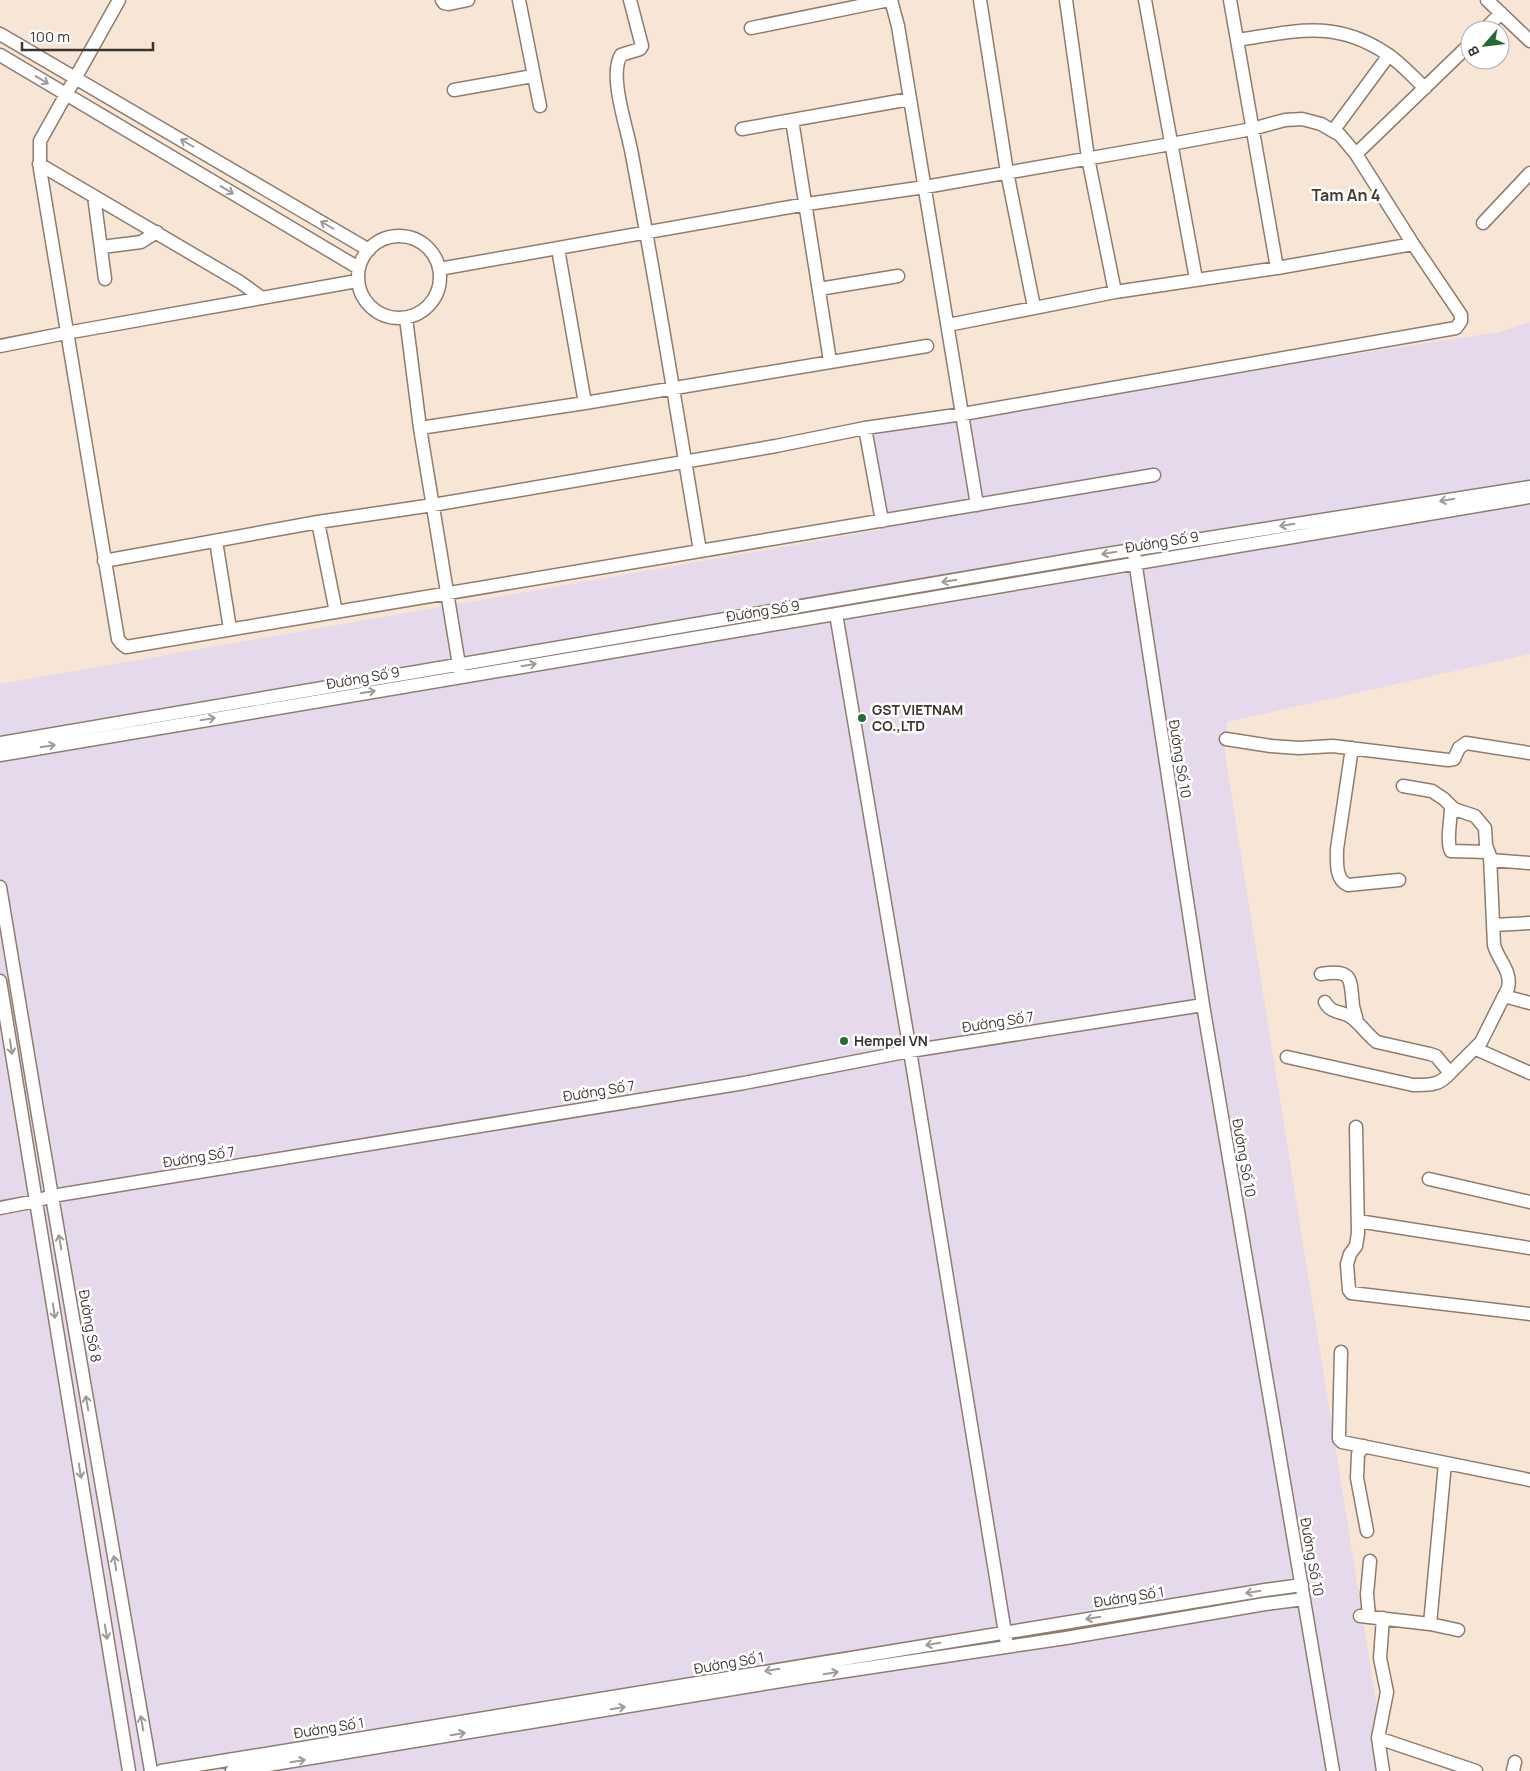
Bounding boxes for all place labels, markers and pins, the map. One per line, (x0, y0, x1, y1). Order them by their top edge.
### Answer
place label: GST VIETNAM CO.,LTD (872, 700, 963, 735)
marker: GST VIETNAM CO.,LTD (856, 712, 868, 724)
place label: Hempel VN (854, 1031, 928, 1050)
marker: Hempel VN (838, 1035, 850, 1047)

